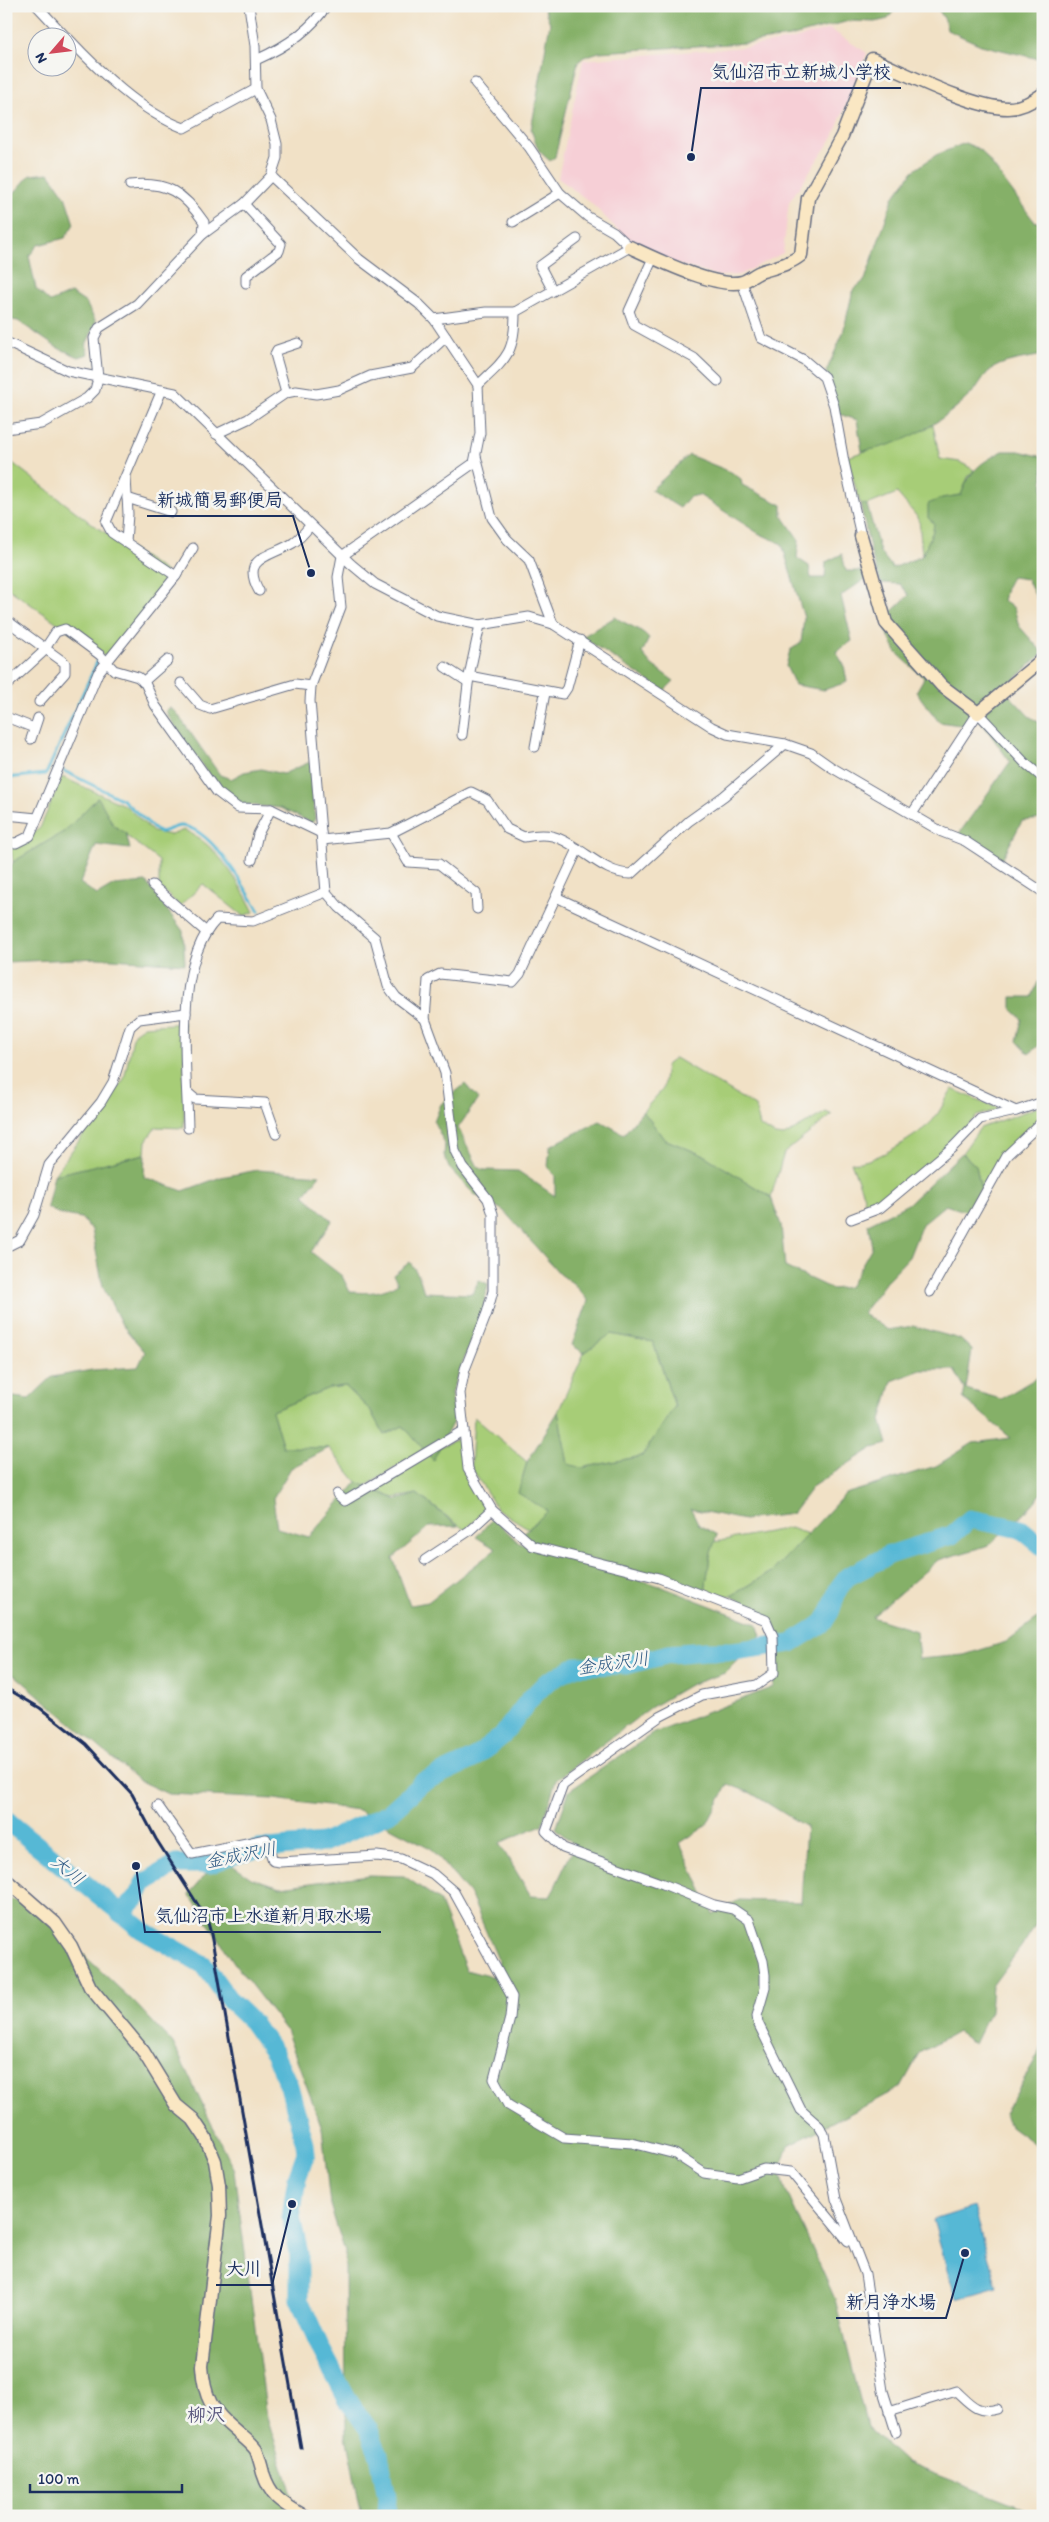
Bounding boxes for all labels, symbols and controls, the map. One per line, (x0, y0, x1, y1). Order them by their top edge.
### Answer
north arrow (28, 28, 78, 78)
text: N (31, 50, 51, 66)
callout: 気仙沼市立新城小学校 (701, 55, 901, 88)
text: 気仙沼市立新城小学校 (711, 61, 891, 83)
callout: 新城簡易郵便局 (147, 483, 293, 516)
text: 新城簡易郵便局 (157, 489, 283, 511)
water label: 金成沢川 (576, 1647, 650, 1679)
water label: 金成沢川 (204, 1837, 278, 1873)
water label: 大川 (47, 1850, 89, 1890)
callout: 気仙沼市上水道新月取水場 (145, 1899, 381, 1932)
text: 気仙沼市上水道新月取水場 (155, 1905, 371, 1927)
callout: 大川 (216, 2252, 272, 2285)
text: 大川 (226, 2258, 262, 2280)
callout: 新月浄水場 (836, 2285, 946, 2318)
text: 新月浄水場 (846, 2291, 936, 2313)
district label: 柳沢 (187, 2403, 225, 2426)
scale bar (30, 2462, 182, 2494)
text: 100 m (38, 2470, 80, 2488)

